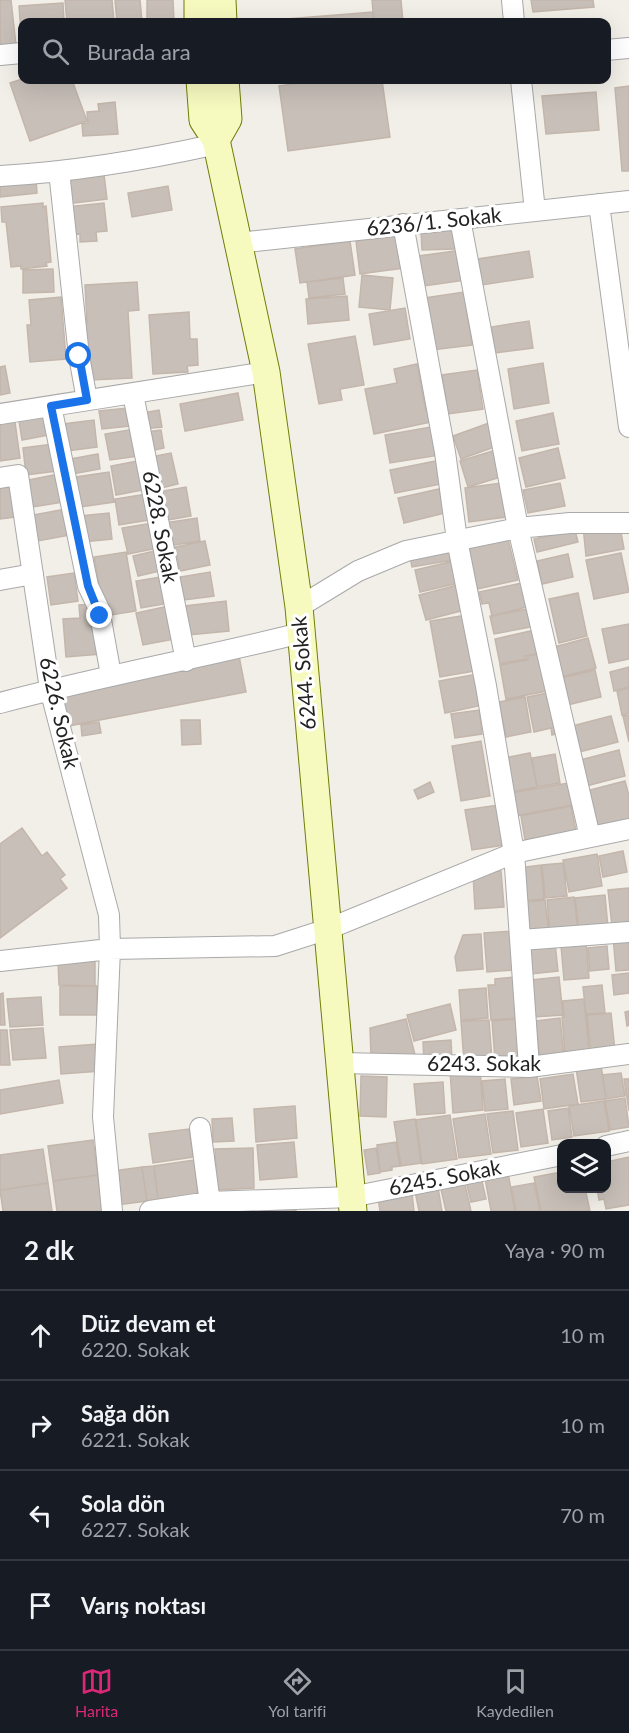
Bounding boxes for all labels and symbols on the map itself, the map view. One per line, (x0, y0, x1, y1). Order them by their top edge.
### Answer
street label: 6236/1. Sokak (365, 201, 503, 240)
route start (65, 342, 91, 368)
street label: 6228. Sokak (138, 468, 185, 585)
route end (86, 602, 112, 628)
street label: 6244. Sokak (285, 615, 320, 731)
street label: 6226. Sokak (35, 654, 86, 771)
street label: 6243. Sokak (427, 1050, 541, 1075)
street label: 6245. Sokak (386, 1153, 503, 1200)

